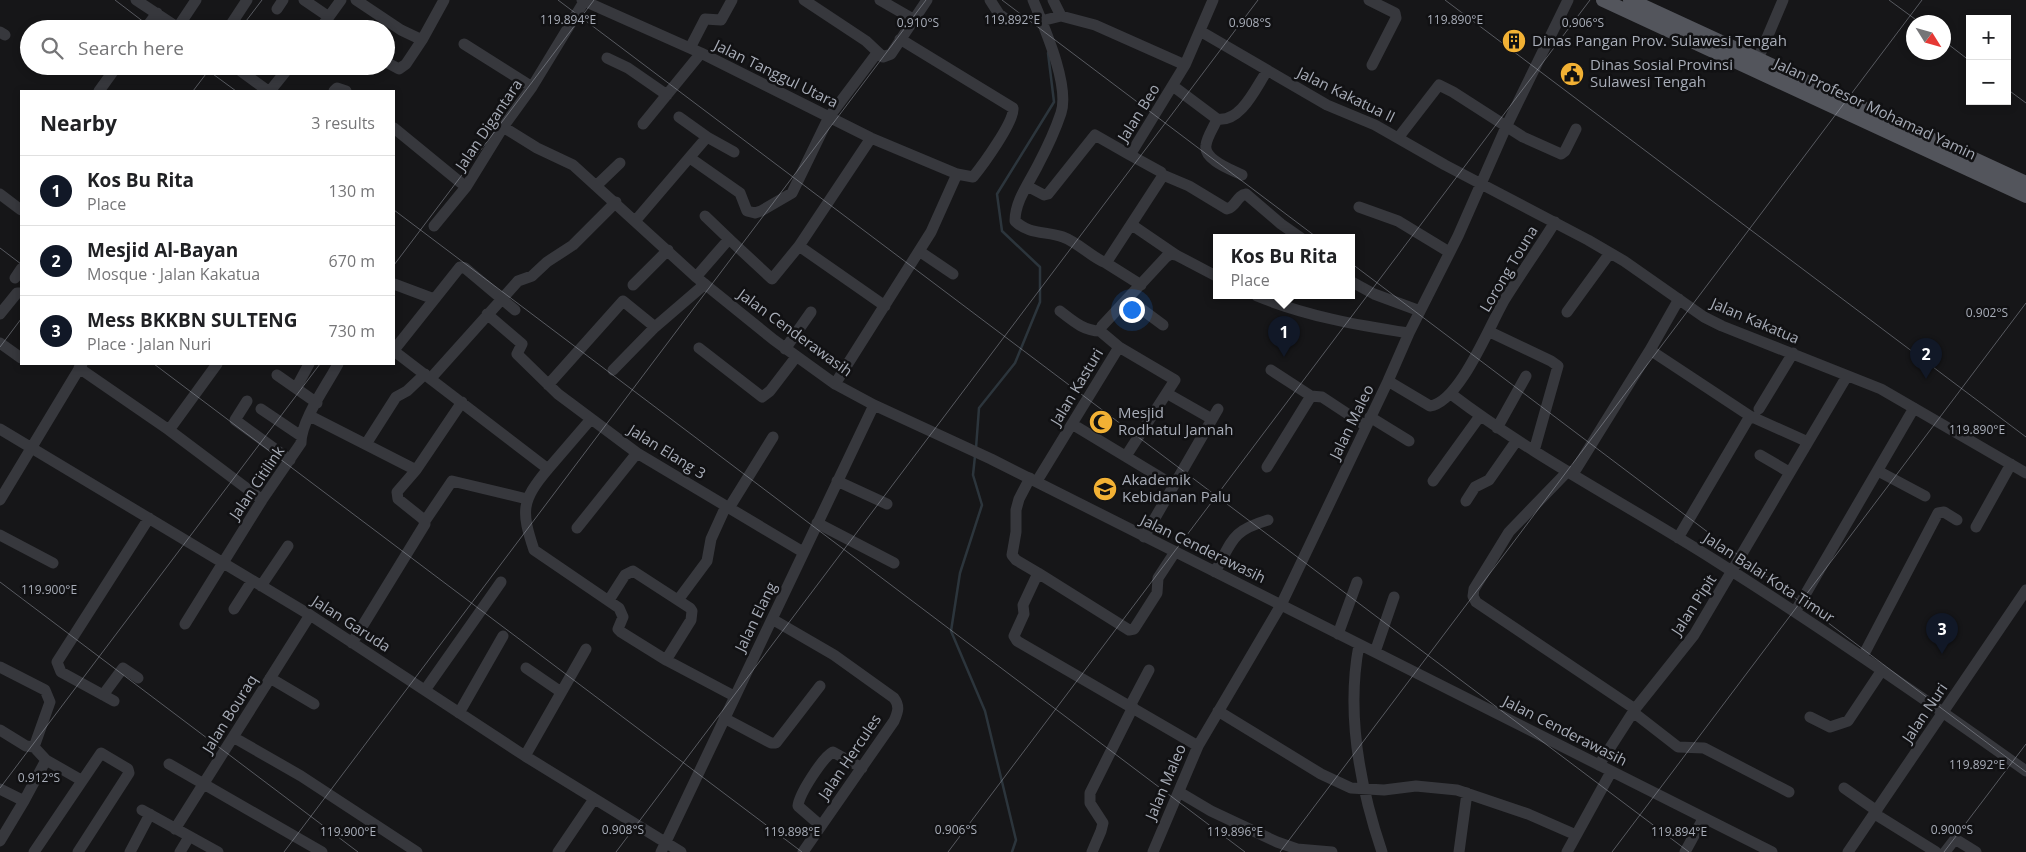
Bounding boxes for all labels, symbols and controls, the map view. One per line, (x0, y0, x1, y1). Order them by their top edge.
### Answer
text: 119.894°E (540, 11, 596, 28)
text: 119.892°E (984, 11, 1040, 28)
text: 119.890°E (1427, 11, 1483, 28)
text: 0.910°S (897, 14, 939, 31)
text: 0.908°S (1229, 14, 1271, 31)
text: 0.906°S (1562, 14, 1604, 31)
north arrow (1906, 15, 1951, 60)
map controls (1966, 15, 2011, 105)
button: + (1966, 15, 2011, 60)
search box (20, 20, 395, 75)
building icon: Dinas Pangan Prov. Sulawesi Tengah (1501, 28, 1527, 54)
place label: Dinas Pangan Prov. Sulawesi Tengah (1532, 30, 1787, 50)
icon: search (38, 34, 66, 62)
street label: Jalan Tanggul Utara (709, 34, 842, 112)
text: Search here (78, 35, 184, 61)
street label: Jalan Profesor Mohamad Yamin (1770, 52, 1980, 164)
place label: Dinas Sosial Provinsi Sulawesi Tengah (1590, 54, 1733, 91)
button: − (1966, 60, 2011, 105)
street label: Jalan Kakatua II (1292, 61, 1399, 126)
public building icon: Dinas Sosial Provinsi Sulawesi Tengah (1559, 61, 1585, 87)
street label: Jalan Digantara (449, 75, 526, 176)
street label: Jalan Beo (1111, 80, 1164, 147)
text: Nearby (40, 109, 117, 137)
text: 3 results (311, 112, 375, 134)
text: Kos Bu Rita (87, 167, 194, 193)
text: 1 (51, 180, 61, 202)
text: 130 m (329, 180, 375, 202)
text: Place (87, 193, 126, 215)
street label: Lorong Touna (1475, 222, 1542, 315)
popup (1213, 234, 1355, 299)
text: Mesjid Al-Bayan (87, 237, 238, 263)
text: Kos Bu Rita (1230, 243, 1338, 269)
text: 2 (51, 250, 61, 272)
text: 670 m (329, 250, 375, 272)
text: Mosque · Jalan Kakatua (87, 263, 260, 285)
text: Place (1230, 269, 1270, 291)
street label: Jalan Cenderawasih (733, 283, 857, 380)
street label: Jalan Kakatua (1706, 292, 1803, 348)
your location (1119, 297, 1145, 323)
text: 0.902°S (1966, 304, 2008, 321)
text: Mess BKKBN SULTENG (87, 307, 298, 333)
pin: 1 (1268, 316, 1300, 357)
text: 3 (51, 320, 61, 342)
text: 730 m (329, 320, 375, 342)
text: Place · Jalan Nuri (87, 333, 211, 355)
pin: 2 (1910, 338, 1942, 379)
street label: Jalan Kasturi (1044, 344, 1107, 431)
street label: Jalan Maleo (1324, 381, 1378, 464)
place label: Mesjid Rodhatul Jannah (1118, 402, 1234, 439)
mosque icon: Mesjid Rodhatul Jannah (1088, 409, 1114, 435)
street label: Jalan Elang 3 (623, 418, 710, 483)
text: 119.890°E (1949, 421, 2005, 438)
street label: Jalan Citilink (223, 442, 288, 525)
place label: Akademik Kebidanan Palu (1122, 469, 1231, 506)
school or university icon: Akademik Kebidanan Palu (1092, 476, 1118, 502)
street label: Jalan Cenderawasih (1136, 508, 1269, 587)
street label: Jalan Balai Kota Timur (1698, 526, 1839, 627)
street label: Jalan Pipit (1665, 570, 1720, 640)
street label: Jalan Elang (729, 578, 781, 657)
text: 119.900°E (21, 581, 77, 598)
street label: Jalan Garuda (307, 589, 395, 656)
pin: 3 (1926, 613, 1958, 654)
street label: Jalan Bouraq (196, 670, 261, 758)
street label: Jalan Nuri (1896, 679, 1951, 748)
street label: Jalan Cenderawasih (1498, 689, 1631, 770)
street label: Jalan Hercules (812, 710, 885, 805)
street label: Jalan Maleo (1139, 741, 1190, 824)
text: 119.892°E (1949, 756, 2005, 773)
text: 0.912°S (18, 769, 60, 786)
text: 0.908°S (602, 821, 644, 838)
text: 0.906°S (935, 821, 977, 838)
text: 0.900°S (1931, 821, 1973, 838)
text: 119.900°E (320, 823, 376, 840)
text: 119.898°E (764, 823, 820, 840)
text: 119.896°E (1207, 823, 1263, 840)
text: 119.894°E (1651, 823, 1707, 840)

